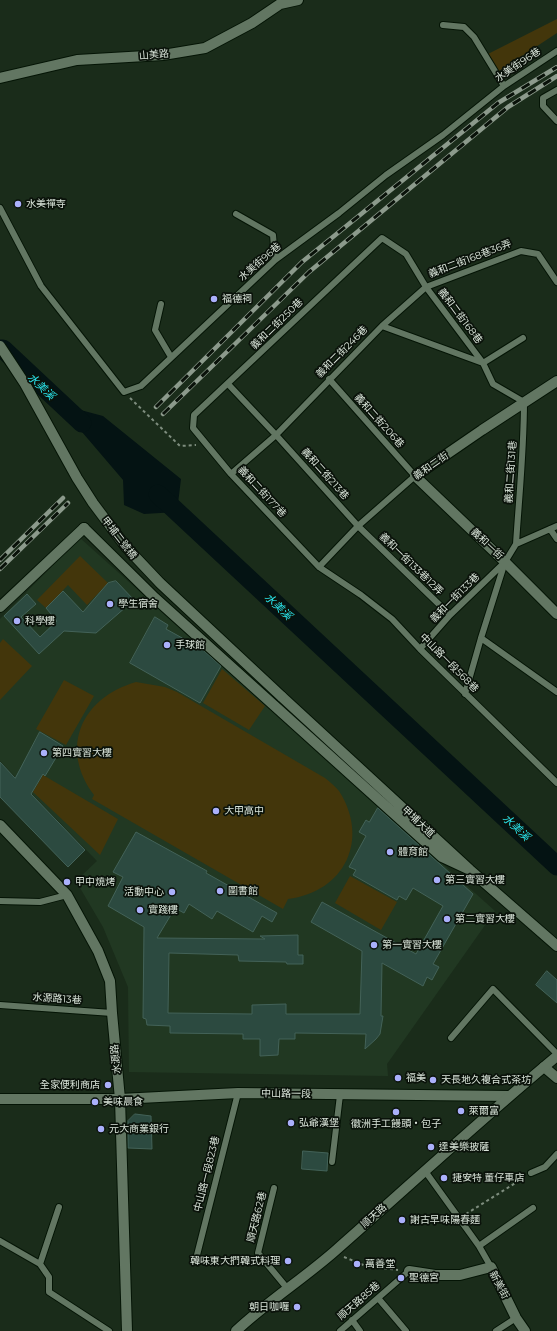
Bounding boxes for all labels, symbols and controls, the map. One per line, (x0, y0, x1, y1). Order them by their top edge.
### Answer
street label: 水美街96巷 (493, 45, 543, 85)
street label: 山美路 (139, 48, 169, 62)
place label: 水美禪寺 (26, 198, 66, 210)
marker: 水美禪寺 (13, 199, 23, 209)
street label: 義和二街168巷36弄 (427, 238, 513, 280)
street label: 水美街96巷 (236, 240, 284, 284)
street label: 義和二街168巷 (435, 286, 485, 346)
place label: 福德祠 (222, 293, 252, 305)
marker: 福德祠 (209, 294, 219, 304)
street label: 義和二街250巷 (248, 296, 306, 352)
street label: 義和二街246巷 (314, 324, 370, 380)
water label: 水美溪 (24, 371, 58, 403)
street label: 義和二街206巷 (352, 392, 406, 450)
street label: 義和二街131巷 (503, 440, 519, 504)
street label: 義和二街213巷 (299, 446, 351, 502)
street label: 義和二街 (411, 450, 451, 482)
street label: 義和二街177巷 (235, 464, 289, 520)
street label: 甲埔二號橋 (99, 515, 139, 561)
street label: 義和一街 (468, 526, 506, 562)
street label: 義和一街133巷12弄 (377, 530, 445, 598)
street label: 義和一街133巷 (428, 571, 482, 625)
water label: 水美溪 (261, 591, 295, 623)
place label: 學生宿舍 (118, 598, 158, 610)
marker: 學生宿舍 (105, 599, 115, 609)
place label: 科學樓 (25, 615, 55, 627)
marker: 科學樓 (12, 616, 22, 626)
street label: 中山路一段568巷 (417, 631, 481, 695)
place label: 手球館 (175, 639, 205, 651)
marker: 手球館 (162, 640, 172, 650)
place label: 第四實習大樓 (52, 747, 112, 759)
marker: 第四實習大樓 (39, 748, 49, 758)
street label: 甲埔大道 (399, 804, 437, 840)
place label: 大甲高中 (224, 805, 264, 817)
marker: 大甲高中 (211, 806, 221, 816)
water label: 水美溪 (499, 812, 533, 844)
place label: 體育館 (398, 846, 428, 858)
marker: 體育館 (385, 847, 395, 857)
place label: 第三實習大樓 (445, 874, 505, 886)
marker: 第三實習大樓 (432, 875, 442, 885)
place label: 甲中燒烤 (75, 876, 115, 888)
marker: 甲中燒烤 (62, 877, 72, 887)
place label: 圖書館 (228, 885, 258, 897)
place label: 活動中心 (124, 886, 164, 898)
marker: 圖書館 (215, 886, 225, 896)
marker: 活動中心 (167, 887, 177, 897)
place label: 實踐樓 (148, 904, 178, 916)
marker: 實踐樓 (135, 905, 145, 915)
place label: 第二實習大樓 (455, 913, 515, 925)
marker: 第二實習大樓 (442, 914, 452, 924)
place label: 第一實習大樓 (382, 939, 442, 951)
marker: 第一實習大樓 (369, 940, 379, 950)
street label: 水源路13巷 (32, 991, 82, 1007)
street label: 水源路 (108, 1043, 124, 1075)
place label: 福美 (406, 1072, 426, 1084)
marker: 福美 (393, 1073, 403, 1083)
place label: 天長地久複合式茶坊 (441, 1074, 531, 1086)
marker: 天長地久複合式茶坊 (428, 1075, 438, 1085)
place label: 全家便利商店 (40, 1079, 100, 1091)
marker: 全家便利商店 (103, 1080, 113, 1090)
street label: 中山路一段 (261, 1088, 311, 1100)
place label: 美味晨食 (103, 1096, 143, 1108)
marker: 美味晨食 (90, 1097, 100, 1107)
place label: 萊爾富 (469, 1105, 499, 1117)
marker: 萊爾富 (456, 1106, 466, 1116)
marker: 徽洲手工饅頭‧包子 (391, 1107, 401, 1117)
place label: 弘爺漢堡 (299, 1117, 339, 1129)
marker: 弘爺漢堡 (286, 1118, 296, 1128)
place label: 徽洲手工饅頭‧包子 (351, 1118, 441, 1130)
place label: 元大商業銀行 (109, 1123, 169, 1135)
marker: 元大商業銀行 (96, 1124, 106, 1134)
street label: 中山路一段823巷 (192, 1135, 222, 1213)
place label: 達美樂披薩 (439, 1141, 489, 1153)
marker: 達美樂披薩 (426, 1142, 436, 1152)
place label: 捷安特 董仔車店 (452, 1172, 525, 1184)
marker: 捷安特 董仔車店 (439, 1173, 449, 1183)
street label: 順天路62巷 (245, 1190, 269, 1244)
street label: 順天路 (359, 1202, 389, 1230)
place label: 謝古早味陽春麵 (410, 1214, 480, 1226)
marker: 謝古早味陽春麵 (397, 1215, 407, 1225)
place label: 韓味東大捫韓式料理 (190, 1255, 280, 1267)
marker: 韓味東大捫韓式料理 (283, 1256, 293, 1266)
place label: 萬善堂 (365, 1258, 395, 1270)
marker: 萬善堂 (352, 1259, 362, 1269)
street label: 新美街 (487, 1269, 511, 1301)
place label: 聖德宮 (409, 1272, 439, 1284)
marker: 聖德宮 (396, 1273, 406, 1283)
street label: 順天路85巷 (335, 1279, 383, 1323)
place label: 朝日咖喱 (249, 1301, 289, 1313)
marker: 朝日咖喱 (292, 1302, 302, 1312)

